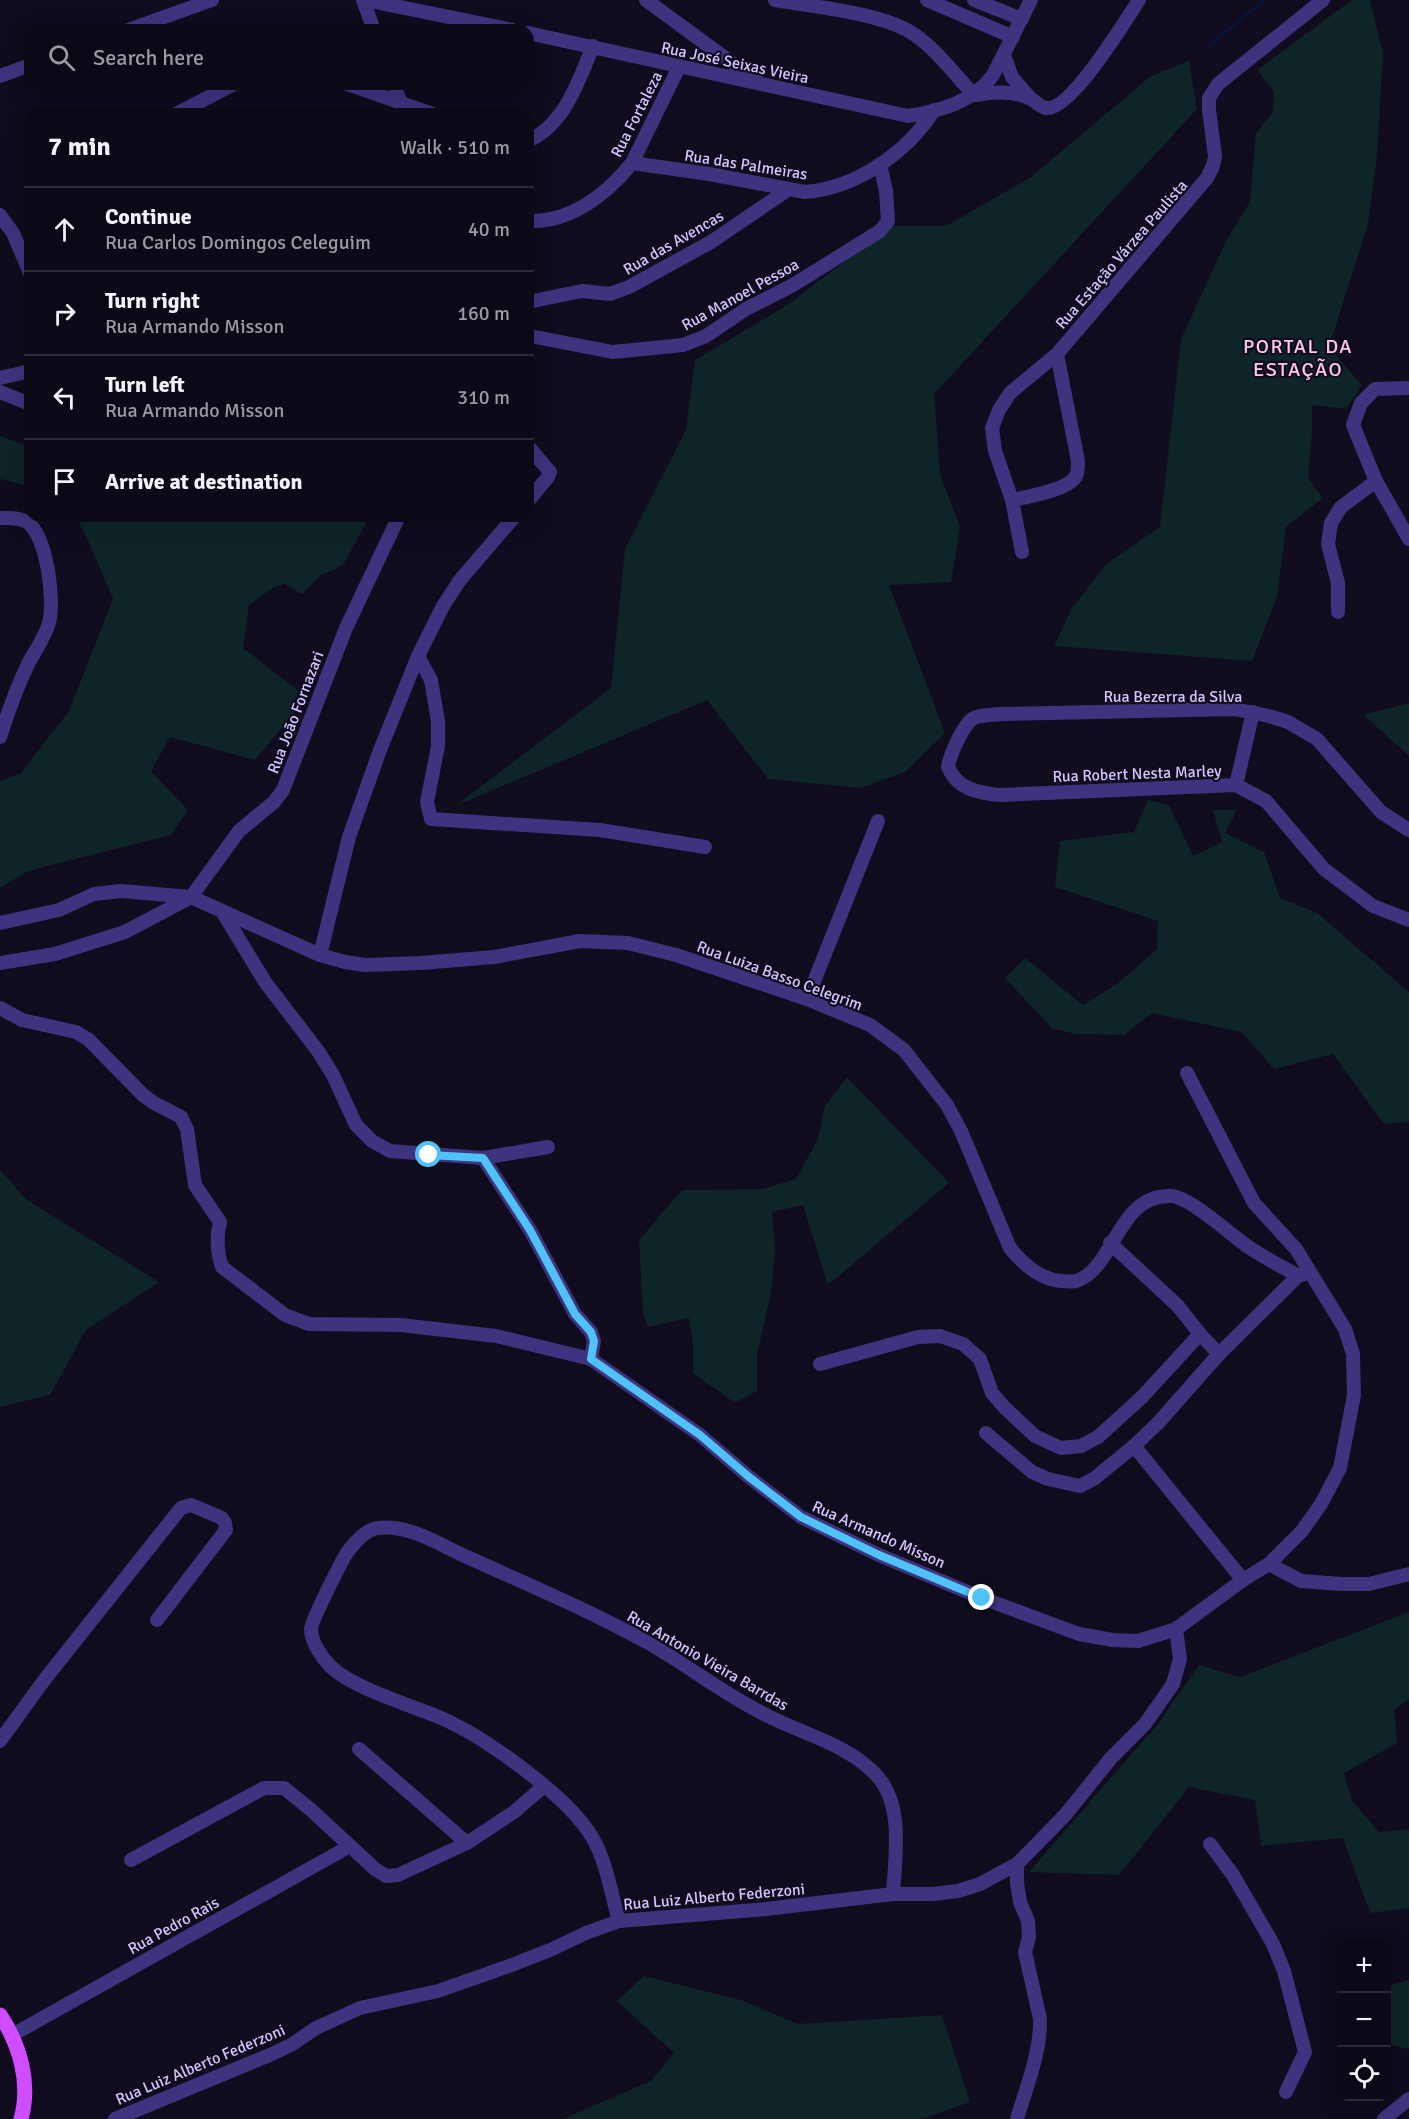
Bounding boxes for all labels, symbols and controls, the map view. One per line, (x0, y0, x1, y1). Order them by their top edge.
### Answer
search box (24, 24, 534, 90)
street label: Rua José Seixas Vieira (659, 38, 810, 88)
icon: search (45, 41, 78, 74)
text: Search here (93, 44, 204, 71)
street label: Rua Fortaleza (607, 68, 667, 161)
text: 7 min (48, 131, 111, 163)
text: Walk · 510 m (400, 135, 510, 160)
street label: Rua das Palmeiras (683, 145, 809, 185)
street label: Rua Estação Várzea Paulista (1051, 176, 1192, 333)
text: Continue (105, 203, 192, 230)
street label: Rua das Avencas (620, 206, 727, 280)
icon: ahead (48, 213, 81, 246)
text: 40 m (468, 217, 510, 242)
text: Rua Carlos Domingos Celeguim (105, 230, 371, 255)
street label: Rua Manoel Pessoa (678, 254, 803, 335)
text: Turn right (105, 287, 200, 314)
icon: right (48, 297, 81, 330)
text: 160 m (457, 301, 510, 326)
text: Rua Armando Misson (105, 314, 284, 339)
district label: PORTAL DA ESTAÇÃO (1243, 334, 1353, 382)
text: Turn left (105, 371, 185, 398)
icon: left (48, 381, 81, 414)
text: 310 m (457, 385, 510, 410)
text: Rua Armando Misson (105, 398, 284, 423)
icon: arrive (48, 465, 81, 498)
text: Arrive at destination (105, 468, 302, 495)
street label: Rua João Fornazari (263, 648, 329, 776)
street label: Rua Bezerra da Silva (1104, 687, 1242, 707)
street label: Rua Robert Nesta Marley (1052, 761, 1222, 787)
street label: Rua Luiza Basso Celegrim (694, 937, 865, 1015)
route start (415, 1141, 441, 1167)
street label: Rua Armando Misson (809, 1497, 948, 1573)
route end (968, 1584, 994, 1610)
street label: Rua Antonio Vieira Barrdas (623, 1606, 792, 1715)
street label: Rua Luiz Alberto Federzoni (622, 1879, 806, 1915)
street label: Rua Pedro Rais (124, 1893, 223, 1959)
map controls (1337, 1939, 1391, 2101)
button: + (1337, 1939, 1391, 1993)
button: − (1337, 1993, 1391, 2047)
street label: Rua Luiz Alberto Federzoni (113, 2020, 288, 2110)
button: locate (1337, 2047, 1391, 2101)

